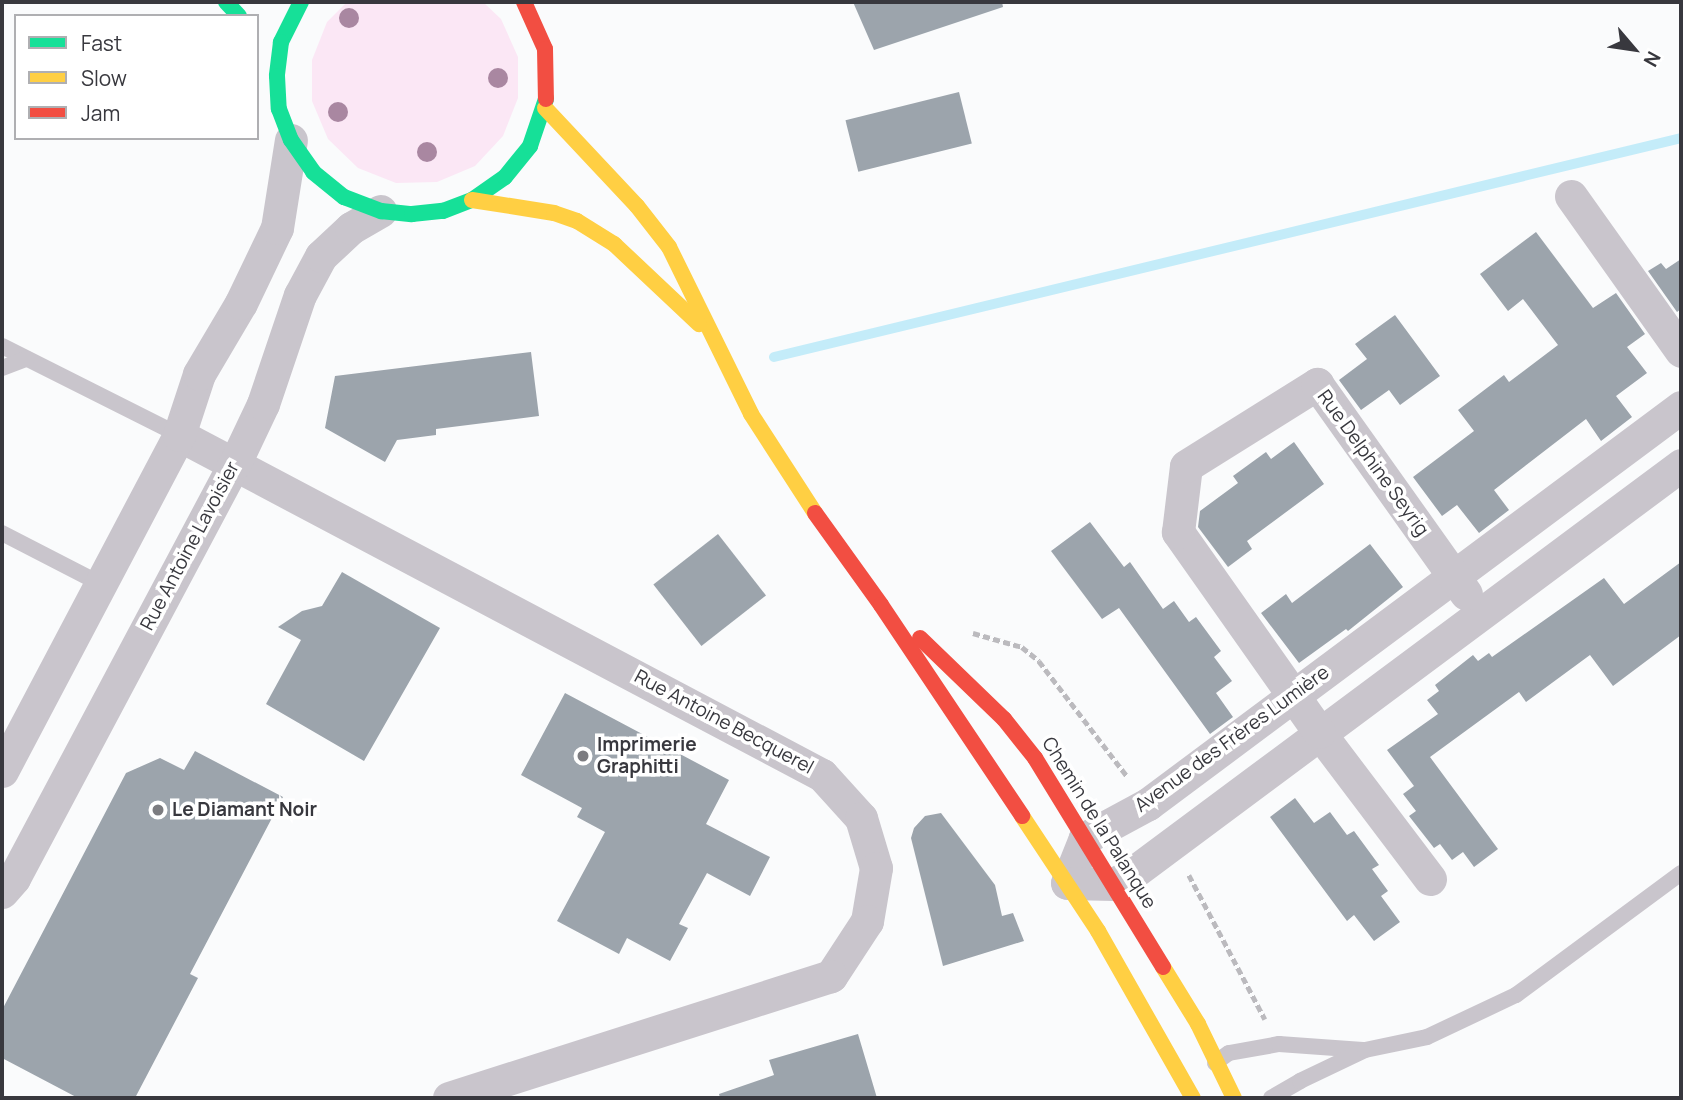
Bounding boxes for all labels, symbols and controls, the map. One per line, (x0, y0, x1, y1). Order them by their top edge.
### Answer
legend (14, 14, 259, 140)
north arrow (1599, 14, 1669, 84)
text: Fast (81, 29, 122, 57)
text: N (1638, 47, 1667, 71)
text: Slow (81, 64, 127, 92)
text: Jam (81, 99, 120, 127)
street label: Rue Delphine Seyrig (1312, 386, 1434, 540)
street label: Rue Antoine Lavoisier (136, 458, 244, 634)
street label: Avenue des Frères Lumière (1130, 661, 1334, 817)
street label: Rue Antoine Becquerel (631, 665, 817, 779)
street label: Chemin de la Palanque (1037, 733, 1161, 913)
place label: Imprimerie Graphitti (597, 734, 697, 778)
marker: Imprimerie Graphitti (575, 748, 591, 764)
place label: Le Diamant Noir (172, 799, 317, 821)
marker: Le Diamant Noir (150, 802, 166, 818)

